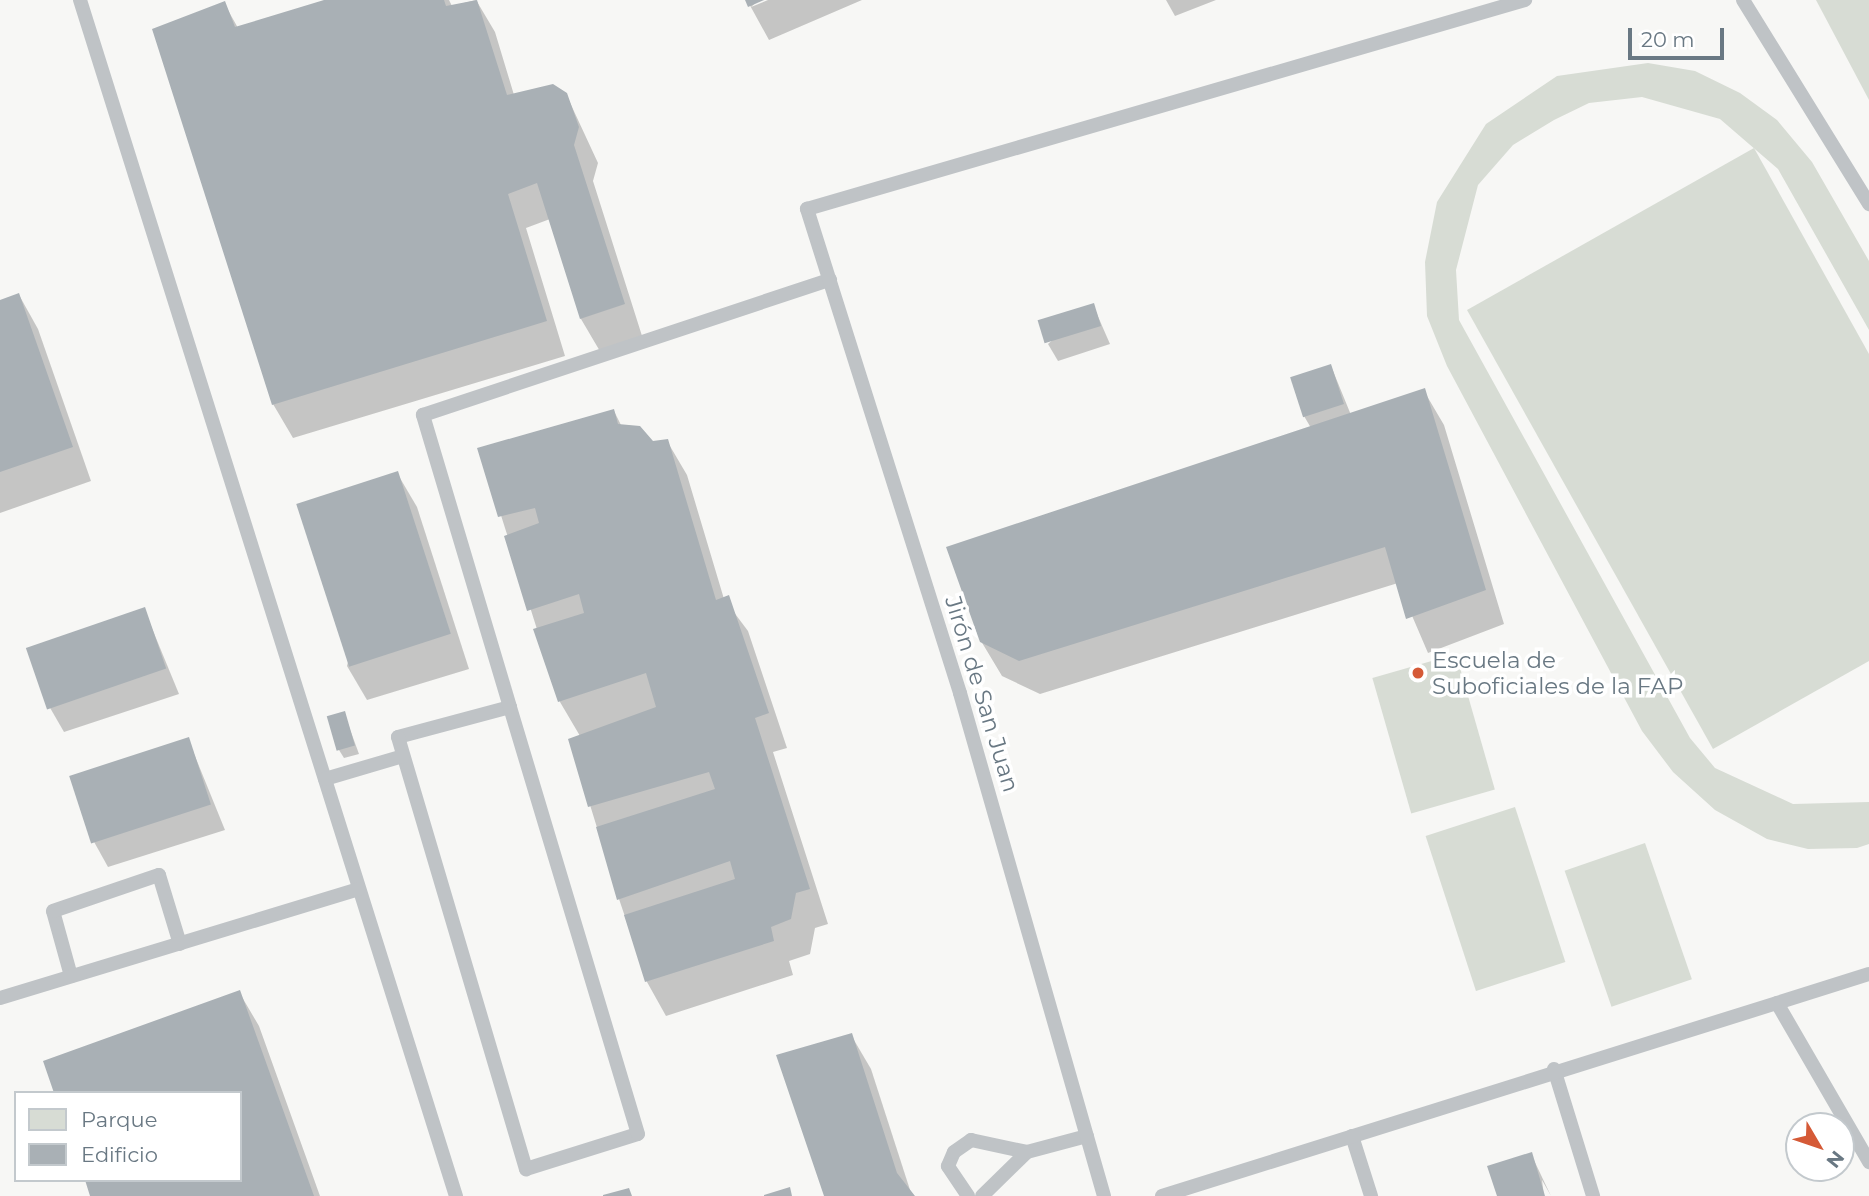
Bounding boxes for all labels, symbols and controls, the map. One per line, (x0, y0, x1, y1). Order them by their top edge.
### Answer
scale bar (1631, 14, 1727, 58)
text: 20 m (1641, 27, 1695, 52)
street label: Jirón de San Juan (939, 593, 1025, 795)
place label: Escuela de Suboficiales de la FAP (1432, 646, 1684, 700)
marker: Escuela de Suboficiales de la FAP (1410, 665, 1426, 681)
legend (14, 1091, 242, 1182)
text: Parque (81, 1107, 157, 1132)
north arrow (1785, 1112, 1855, 1182)
text: Edificio (81, 1142, 158, 1167)
text: N (1821, 1146, 1849, 1172)

